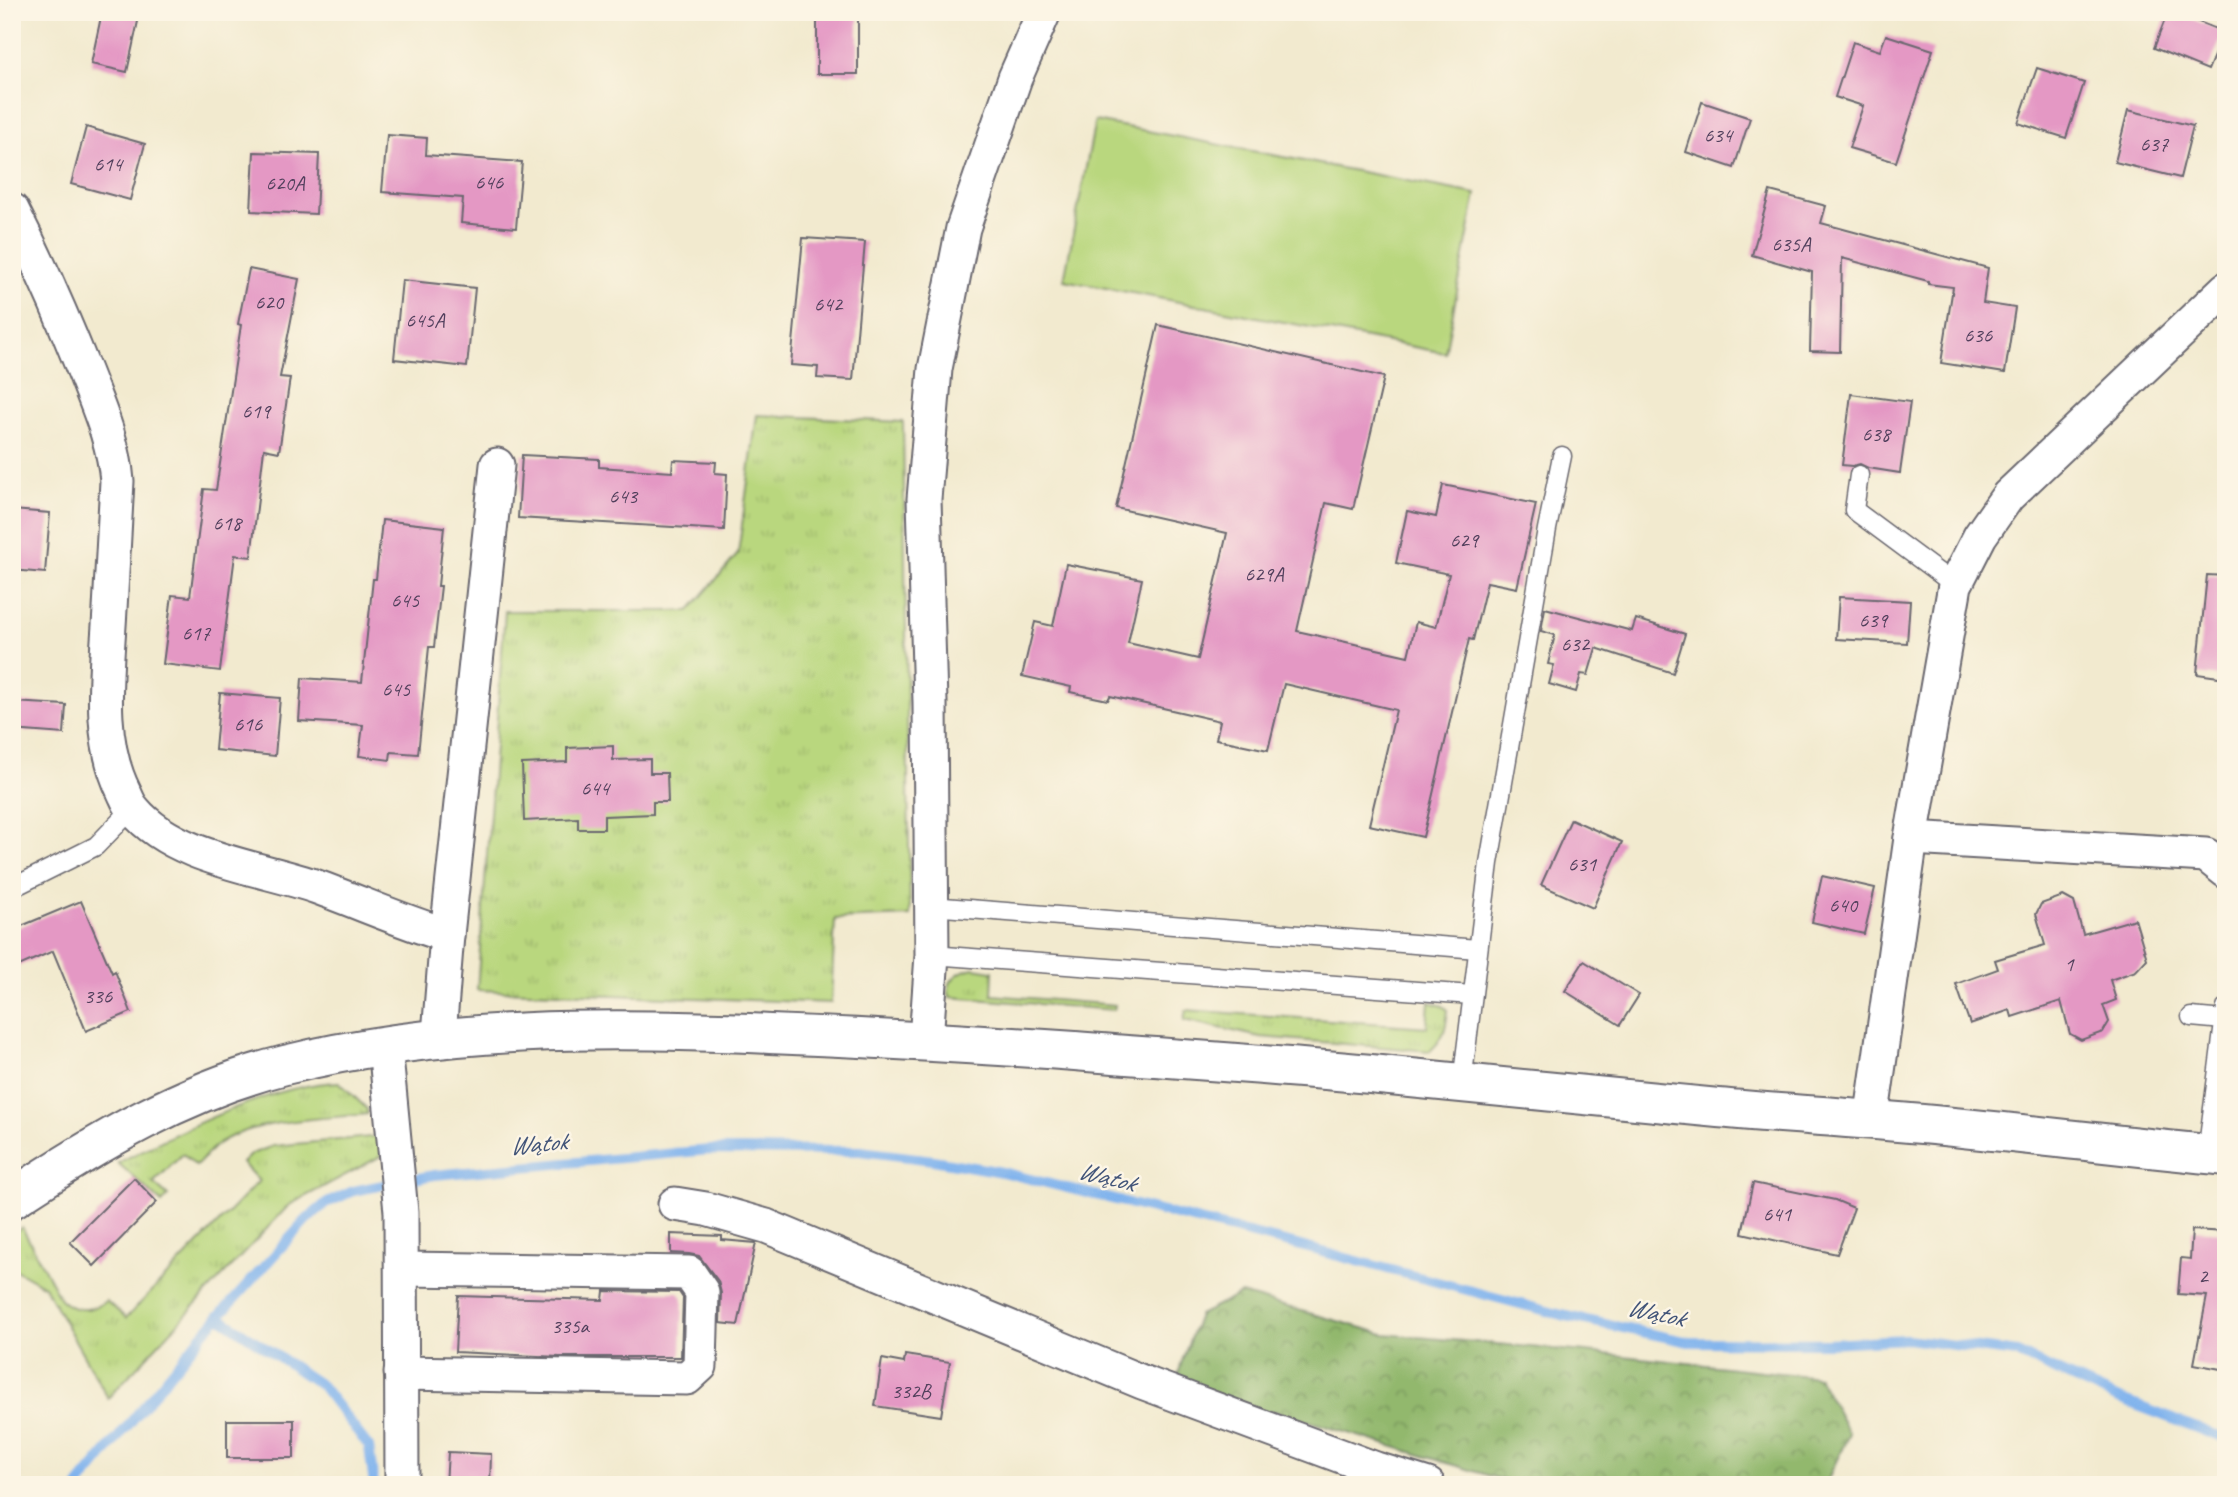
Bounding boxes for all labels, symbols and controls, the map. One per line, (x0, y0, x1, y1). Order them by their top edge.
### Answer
house number: 634 (1704, 122, 1735, 148)
house number: 637 (2140, 131, 2170, 157)
house number: 614 (94, 151, 125, 177)
house number: 646 (475, 169, 504, 195)
house number: 620A (266, 170, 306, 196)
house number: 635A (1772, 231, 1812, 257)
house number: 620 (255, 289, 285, 315)
house number: 642 (814, 291, 844, 317)
house number: 645A (406, 307, 446, 333)
house number: 636 (1964, 322, 1993, 348)
house number: 619 (242, 398, 272, 424)
house number: 638 (1862, 421, 1893, 447)
house number: 643 (609, 483, 639, 509)
house number: 618 (213, 510, 244, 536)
house number: 629 (1450, 527, 1480, 553)
house number: 629A (1245, 561, 1285, 587)
house number: 645 (391, 587, 421, 613)
house number: 639 (1859, 607, 1889, 633)
house number: 617 (182, 620, 212, 646)
house number: 632 (1561, 631, 1591, 657)
house number: 645 (382, 676, 412, 702)
house number: 616 (234, 711, 263, 737)
house number: 644 (581, 775, 612, 801)
house number: 631 (1568, 851, 1598, 877)
house number: 640 (1829, 892, 1859, 918)
house number: 1 (2064, 951, 2075, 977)
house number: 336 (84, 983, 113, 1009)
water label: Wątok (508, 1124, 573, 1162)
water label: Wątok (1075, 1154, 1143, 1201)
house number: 641 (1763, 1201, 1793, 1227)
house number: 2 (2198, 1263, 2209, 1289)
water label: Wątok (1624, 1290, 1692, 1336)
house number: 335a (551, 1313, 591, 1339)
house number: 332B (891, 1378, 933, 1404)

